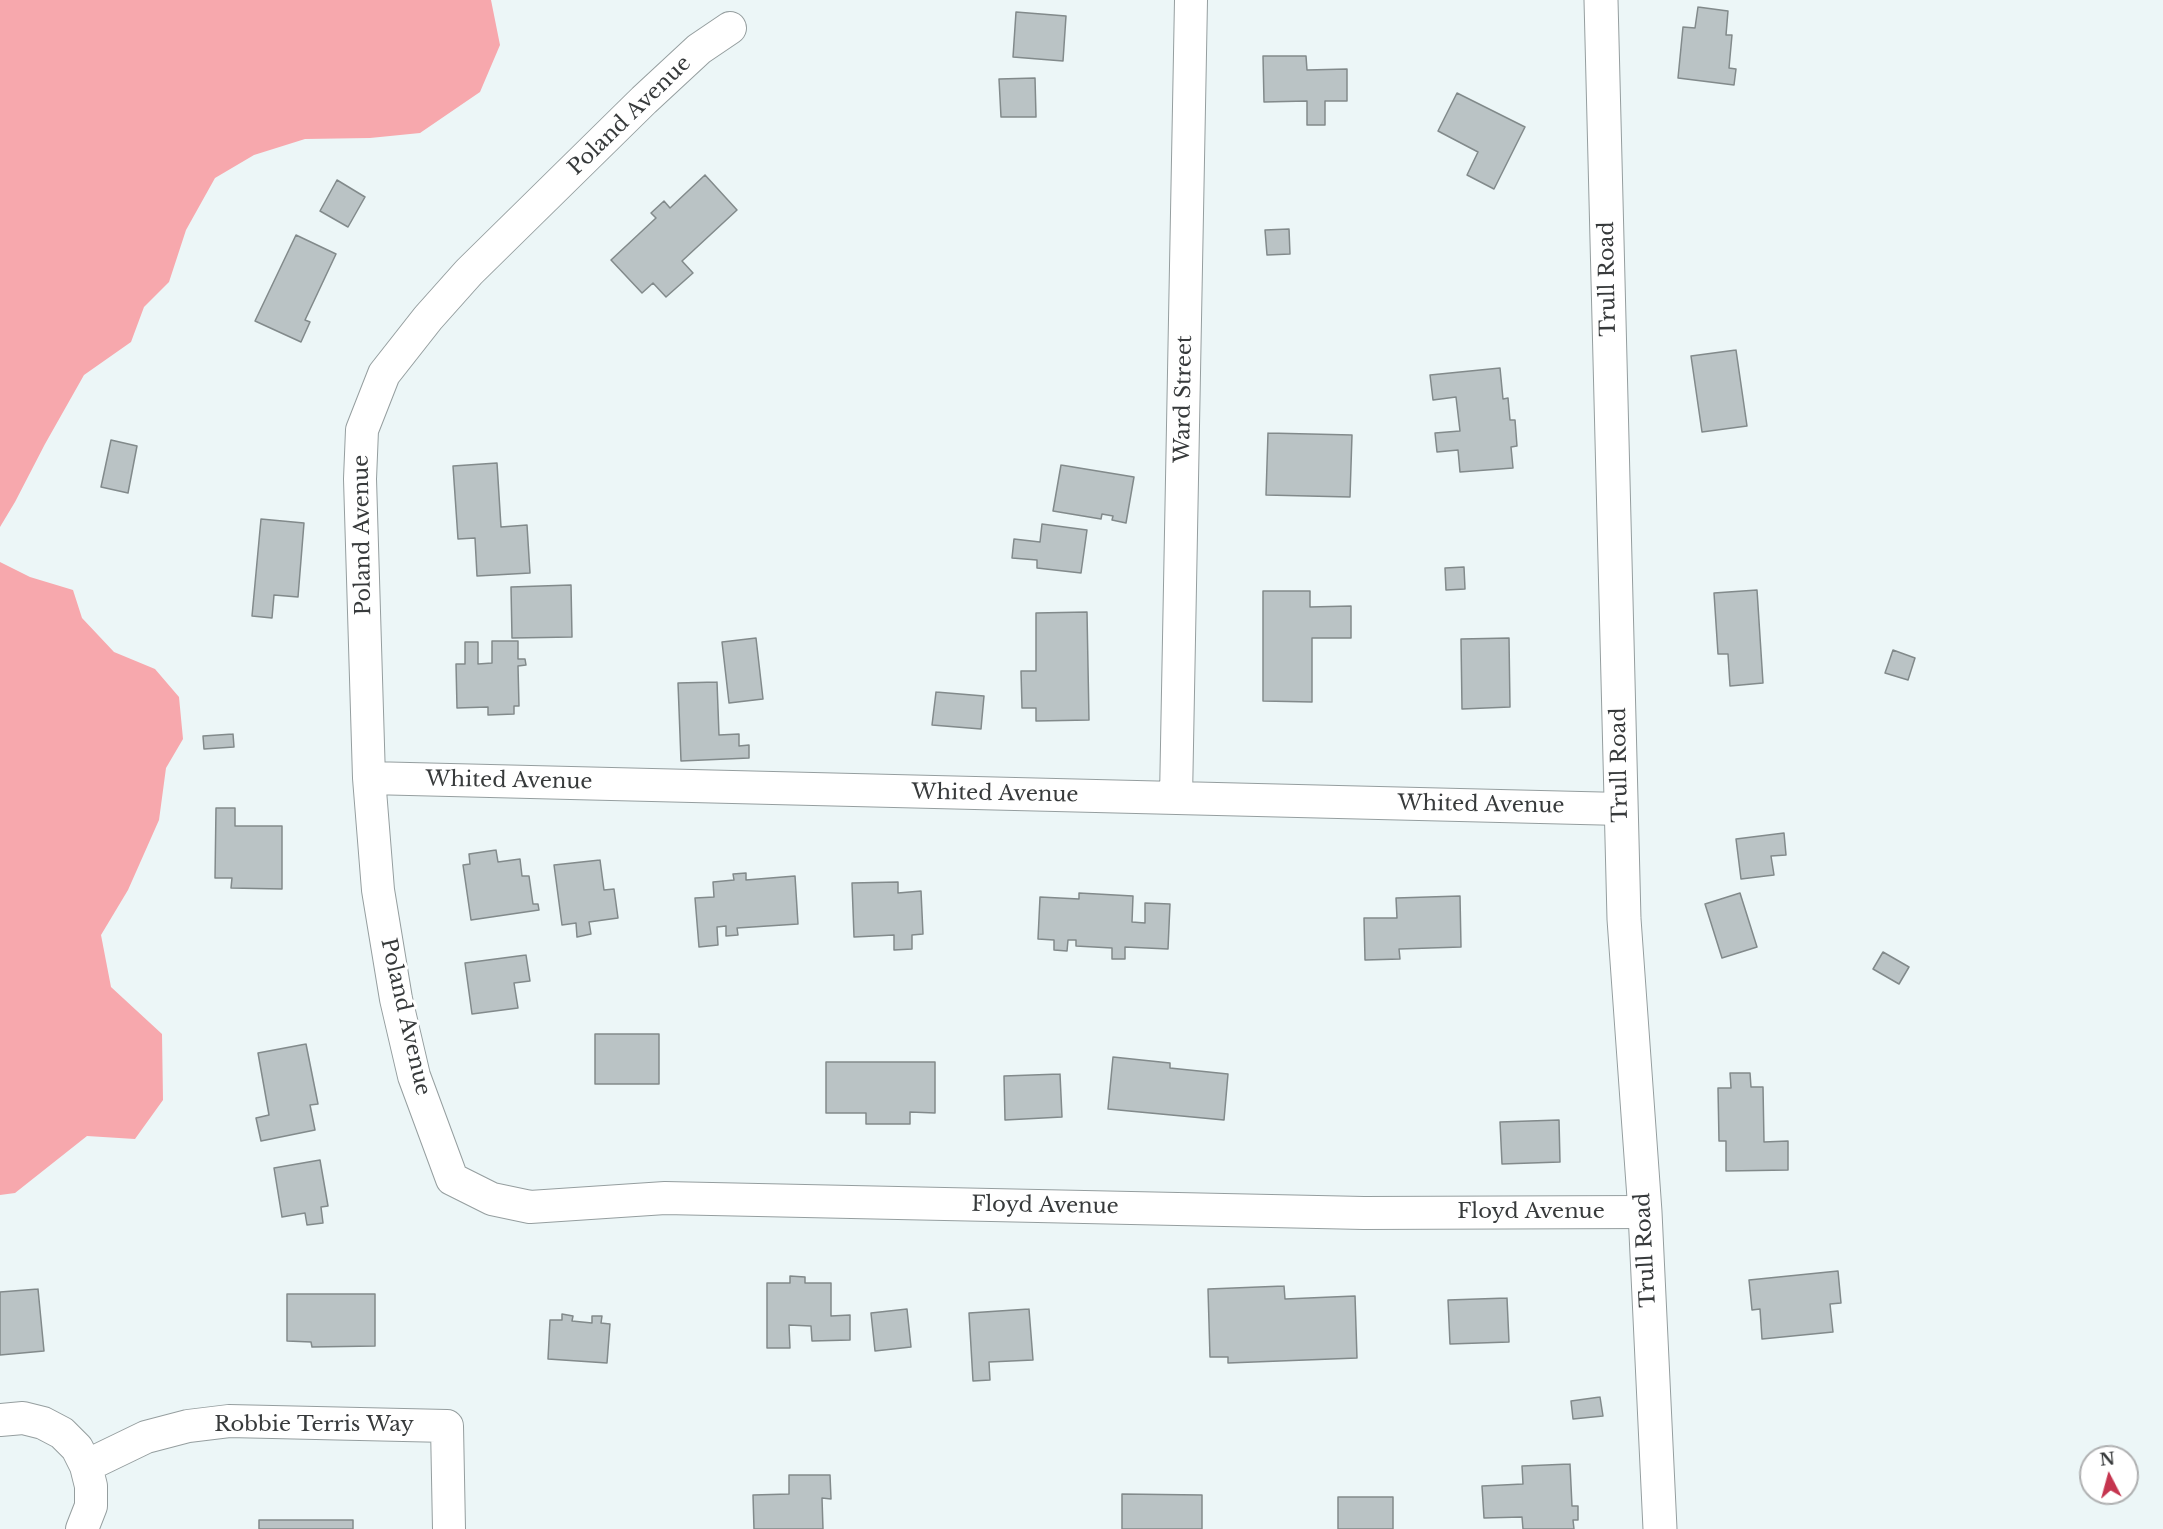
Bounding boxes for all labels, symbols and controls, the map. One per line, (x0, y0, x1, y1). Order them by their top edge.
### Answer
street label: Poland Avenue (563, 51, 697, 181)
street label: Trull Road (1594, 221, 1622, 337)
street label: Ward Street (1170, 335, 1198, 463)
street label: Poland Avenue (349, 454, 377, 616)
street label: Trull Road (1606, 707, 1634, 823)
street label: Whited Avenue (425, 767, 593, 795)
street label: Whited Avenue (911, 780, 1079, 808)
street label: Whited Avenue (1397, 791, 1565, 819)
street label: Poland Avenue (375, 936, 435, 1098)
street label: Floyd Avenue (971, 1192, 1119, 1220)
street label: Trull Road (1630, 1192, 1662, 1308)
street label: Floyd Avenue (1457, 1199, 1605, 1225)
street label: Robbie Terris Way (214, 1412, 414, 1438)
north arrow (2079, 1445, 2139, 1505)
text: N (2099, 1448, 2116, 1470)

